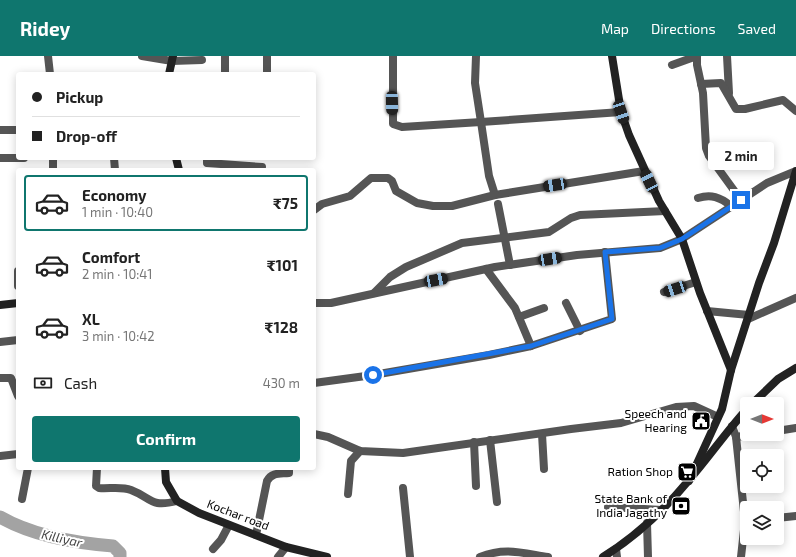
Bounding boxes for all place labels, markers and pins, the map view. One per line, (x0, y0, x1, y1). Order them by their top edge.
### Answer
place label: Speech and Hearing (624, 406, 687, 434)
public building icon: Speech and Hearing (690, 410, 712, 432)
supermarket icon: Ration Shop (676, 461, 698, 483)
place label: Ration Shop (608, 464, 673, 478)
place label: State Bank of India Jagathy (594, 491, 668, 519)
bank icon: State Bank of India Jagathy (670, 495, 692, 517)

